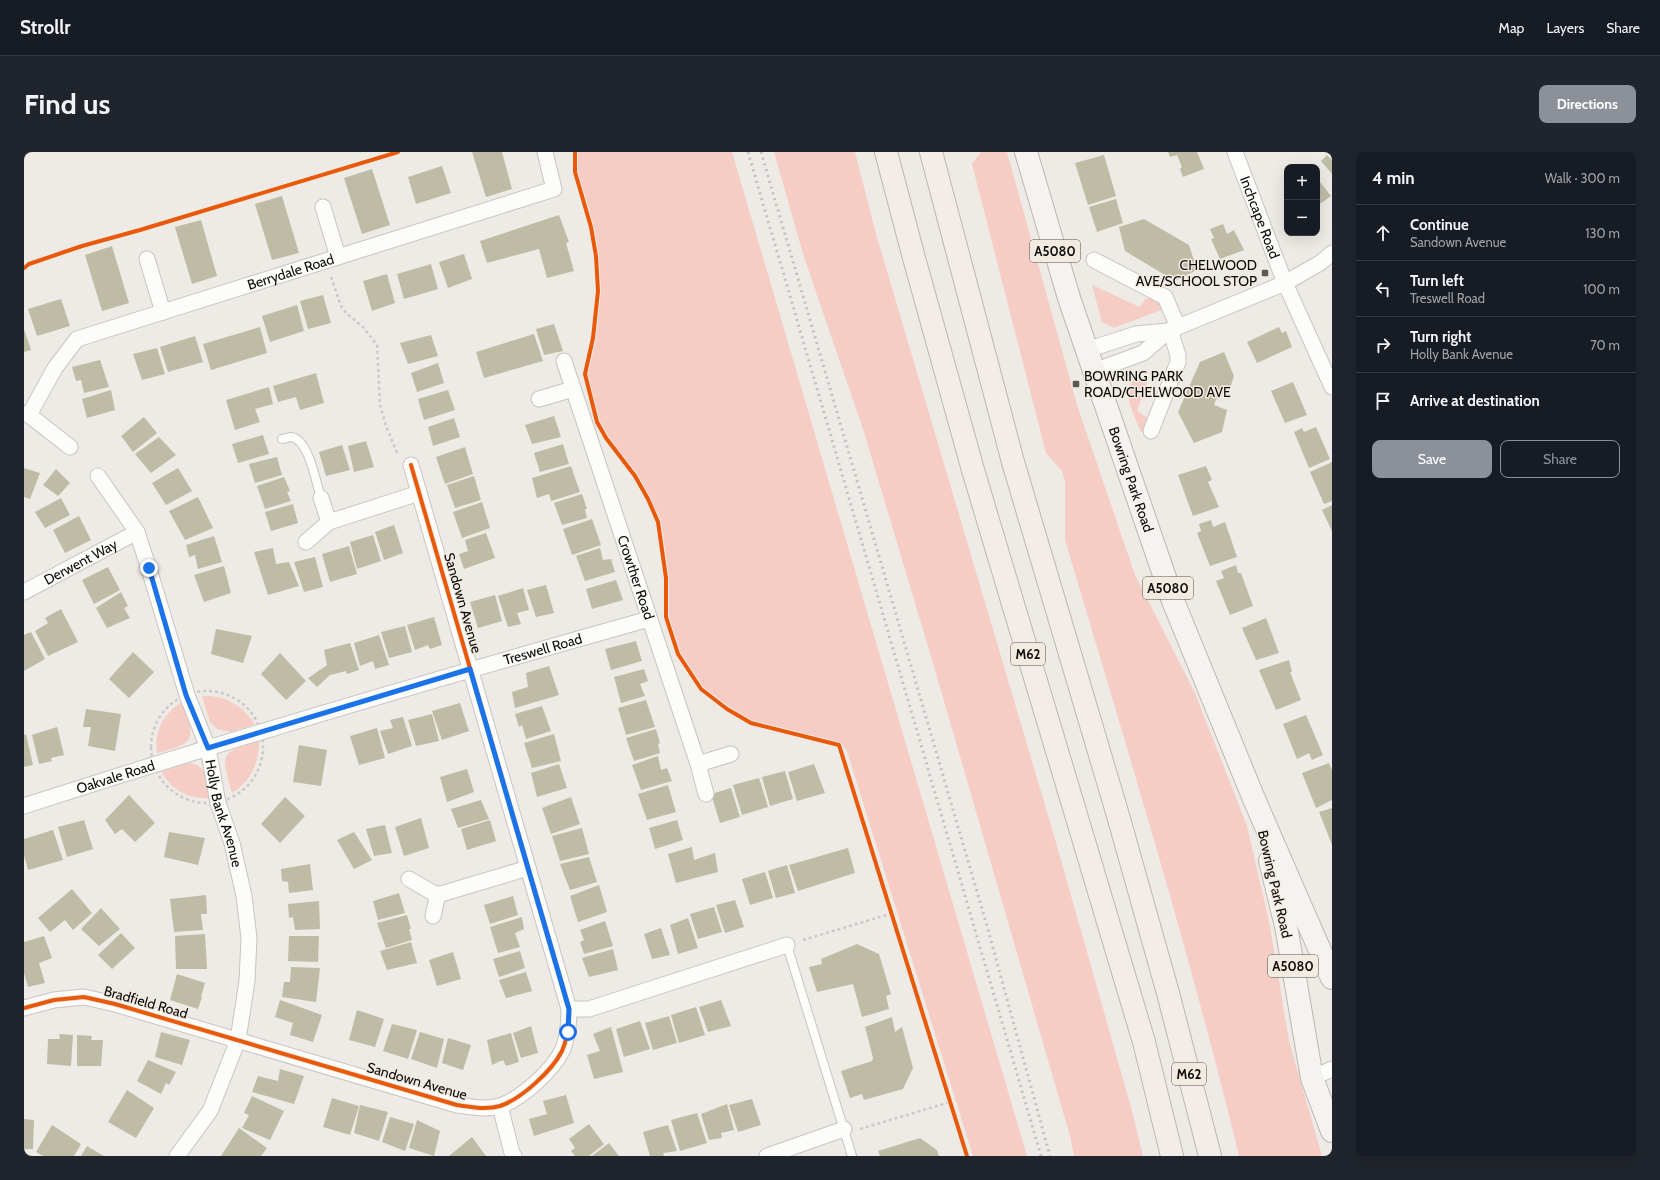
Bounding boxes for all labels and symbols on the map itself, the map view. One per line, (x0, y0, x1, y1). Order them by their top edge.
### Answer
street label: Inchcape Road (1236, 174, 1284, 261)
road number: A5080 (1030, 240, 1080, 262)
street label: Berrydale Road (245, 250, 336, 294)
place label: CHELWOOD AVE/SCHOOL STOP (1136, 256, 1257, 290)
marker: CHELWOOD AVE/SCHOOL STOP (1260, 268, 1270, 278)
place label: BOWRING PARK ROAD/CHELWOOD AVE (1084, 367, 1231, 401)
marker: BOWRING PARK ROAD/CHELWOOD AVE (1071, 379, 1081, 389)
street label: Bowring Park Road (1105, 424, 1158, 535)
street label: Crowther Road (614, 533, 658, 622)
street label: Derwent Way (41, 535, 120, 589)
street label: Sandown Avenue (440, 551, 486, 655)
route end (140, 559, 158, 577)
road number: A5080 (1143, 577, 1193, 599)
street label: Treswell Road (501, 629, 584, 669)
road number: M62 (1011, 643, 1045, 665)
street label: Oakvale Road (74, 756, 157, 798)
street label: Holly Bank Avenue (201, 758, 246, 869)
street label: Bowring Park Road (1254, 828, 1296, 940)
road number: A5080 (1268, 955, 1318, 977)
street label: Bradfield Road (102, 981, 190, 1023)
route start (559, 1023, 577, 1041)
street label: Sandown Avenue (365, 1058, 469, 1104)
road number: M62 (1172, 1063, 1206, 1085)

